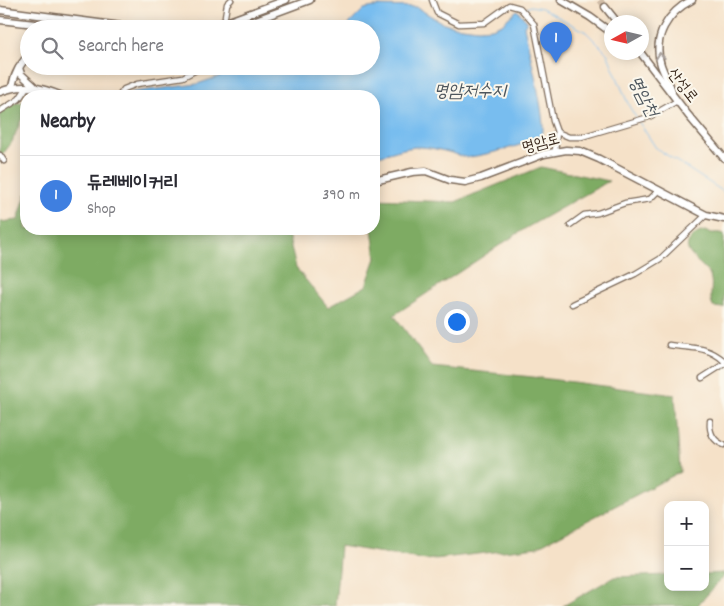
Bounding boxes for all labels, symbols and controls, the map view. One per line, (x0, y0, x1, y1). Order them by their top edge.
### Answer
north arrow (604, 15, 649, 60)
search box (20, 20, 380, 75)
pin: 1 (540, 22, 572, 63)
icon: search (38, 34, 66, 62)
text: Search here (78, 34, 164, 61)
one-way arrow (655, 51, 666, 59)
street label: 산성로 (661, 64, 703, 108)
water label: 명암천 (621, 72, 664, 123)
water label: 명암저수지 (434, 80, 509, 105)
text: Nearby (40, 108, 95, 138)
street label: 명암로 (519, 128, 563, 160)
text: 듀레베이커리 (87, 171, 179, 198)
text: 1 (54, 184, 58, 207)
text: 390 m (322, 184, 360, 207)
text: Shop (87, 198, 116, 221)
your location (444, 309, 470, 335)
map controls (664, 501, 709, 591)
button: + (664, 501, 709, 546)
button: − (664, 546, 709, 591)

